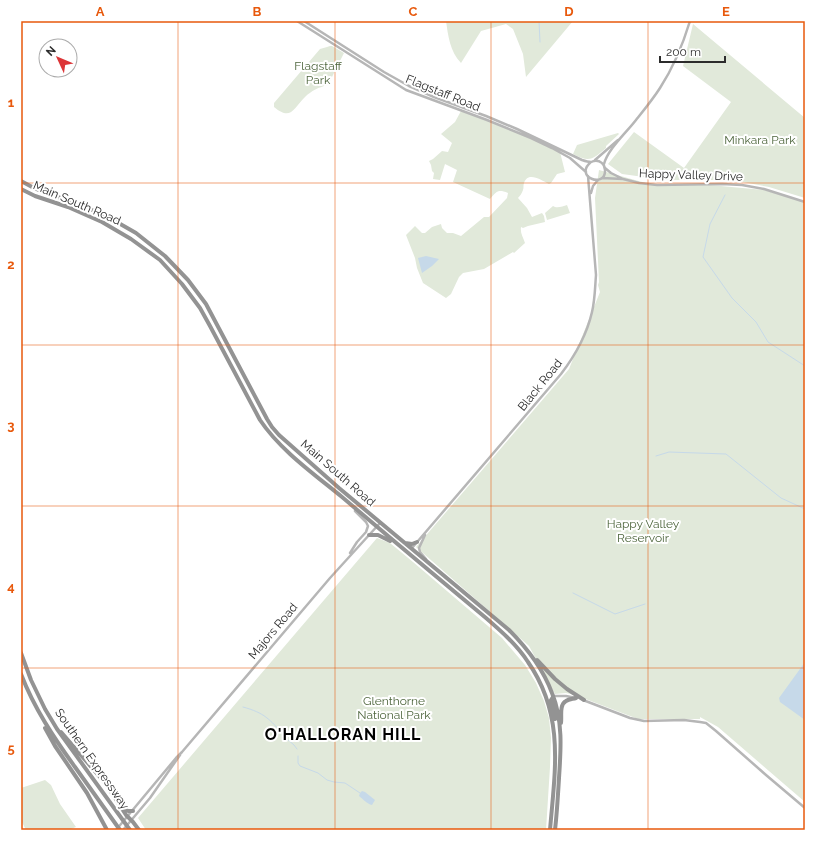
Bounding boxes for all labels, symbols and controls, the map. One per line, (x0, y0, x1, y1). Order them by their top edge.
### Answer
text: A (96, 4, 105, 19)
text: B (253, 4, 262, 19)
text: C (409, 4, 418, 19)
text: D (564, 4, 574, 19)
text: E (722, 4, 730, 19)
north arrow (38, 38, 78, 78)
scale bar (660, 38, 725, 64)
text: N (44, 44, 59, 59)
text: 200 m (666, 45, 701, 59)
park label: Flagstaff Park (294, 59, 343, 87)
street label: Flagstaff Road (404, 72, 482, 114)
text: 1 (8, 95, 15, 110)
park label: Minkara Park (724, 133, 796, 147)
street label: Happy Valley Drive (639, 166, 743, 184)
street label: Main South Road (31, 178, 123, 228)
text: 2 (7, 257, 15, 272)
street label: Black Road (515, 356, 565, 414)
text: 3 (7, 418, 15, 433)
street label: Main South Road (298, 437, 378, 509)
park label: Happy Valley Reservoir (607, 517, 680, 545)
text: 4 (7, 579, 15, 594)
street label: Majors Road (246, 600, 300, 662)
park label: Glenthorne National Park (357, 694, 431, 722)
street label: Southern Expressway (52, 706, 132, 812)
district label: O'HALLORAN HILL (265, 725, 421, 744)
text: 5 (7, 741, 15, 756)

